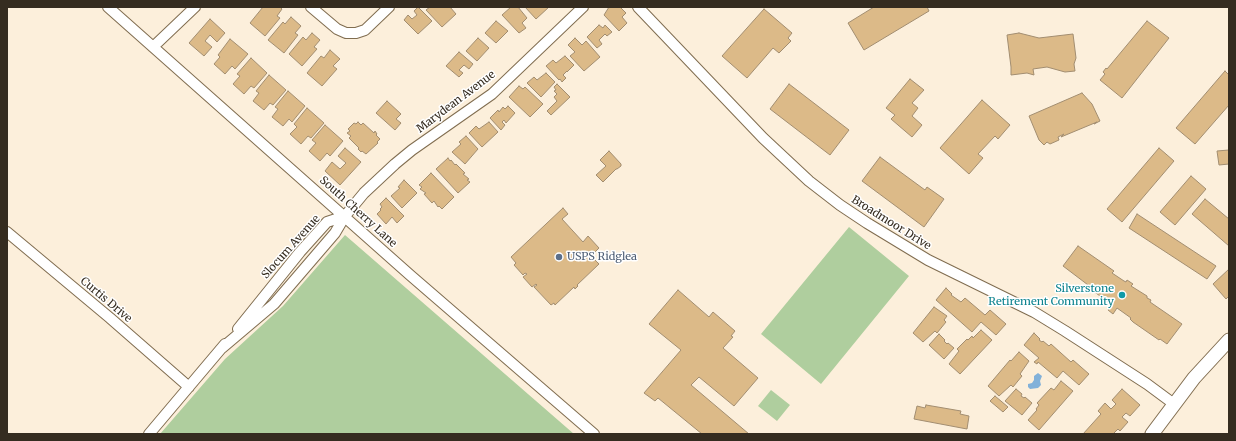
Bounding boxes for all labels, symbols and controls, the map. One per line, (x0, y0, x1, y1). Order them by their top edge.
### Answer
street label: Marydean Avenue (414, 68, 498, 136)
street label: South Cherry Lane (317, 174, 399, 250)
street label: Broadmoor Drive (849, 193, 933, 253)
street label: Slocum Avenue (259, 212, 323, 282)
place label: USPS Ridglea (567, 250, 637, 264)
marker: USPS Ridglea (554, 252, 564, 262)
street label: Curtis Drive (77, 275, 135, 325)
place label: Silverstone Retirement Community (988, 282, 1114, 308)
marker: Silverstone Retirement Community (1117, 290, 1127, 300)

